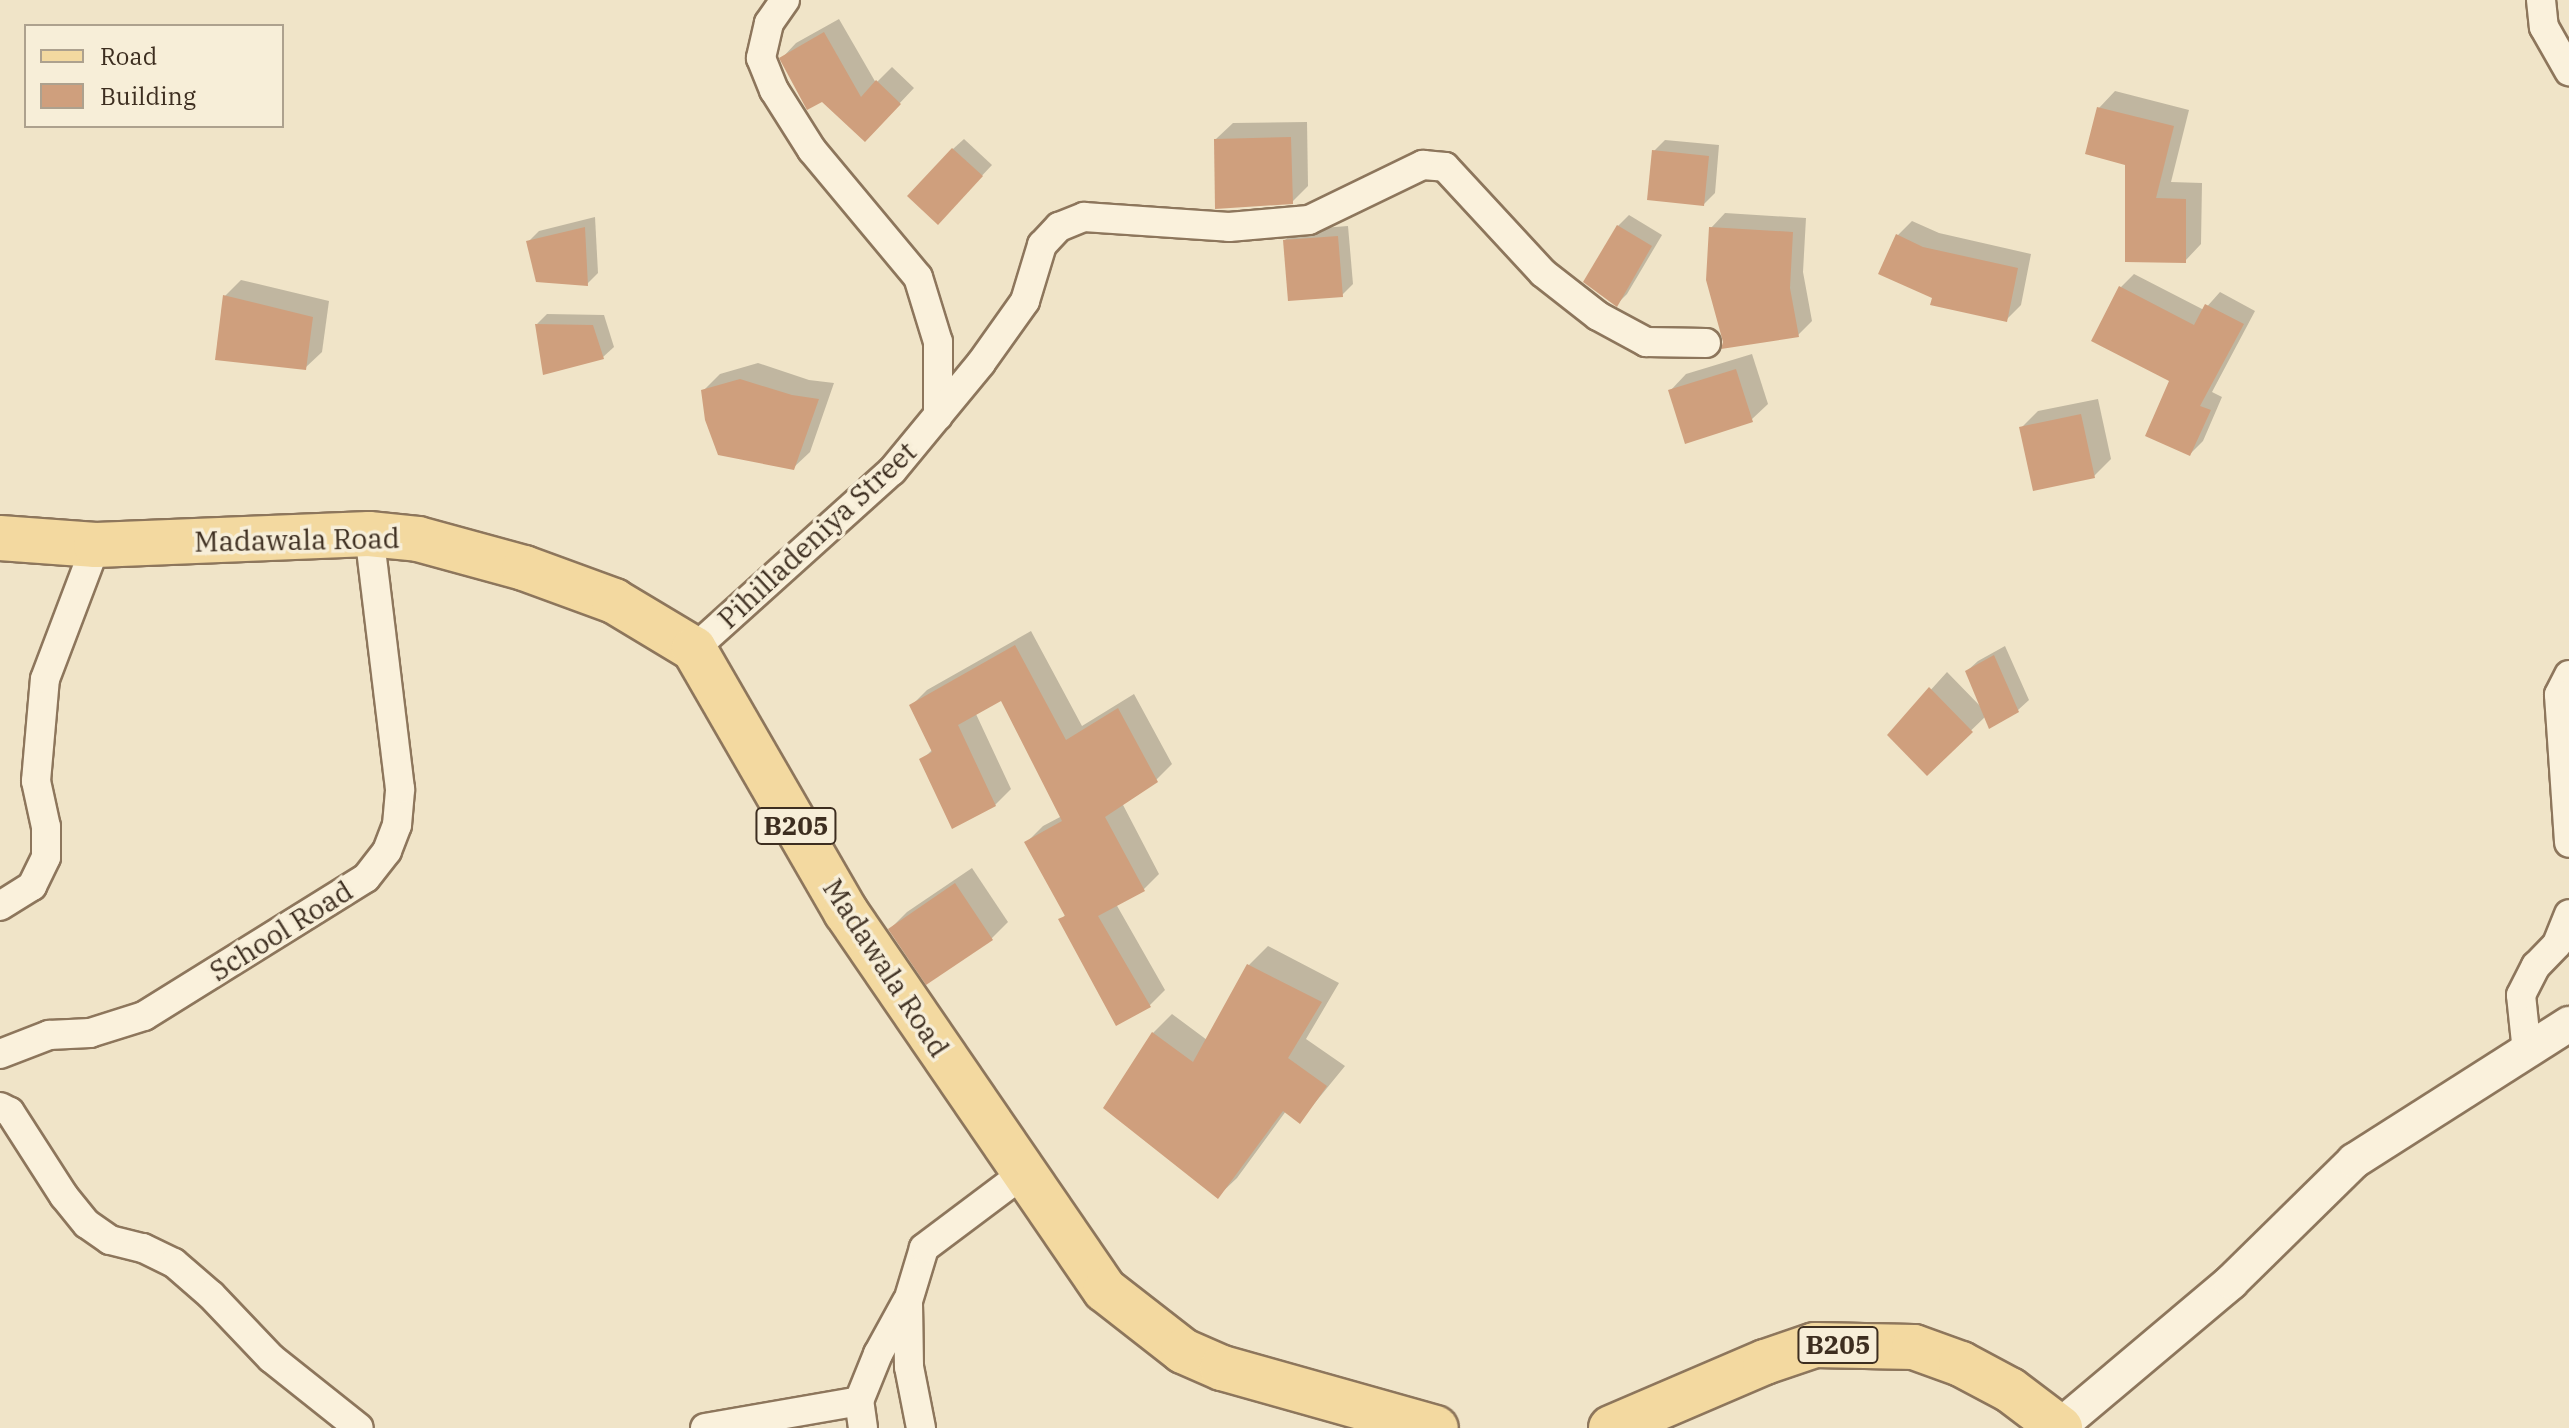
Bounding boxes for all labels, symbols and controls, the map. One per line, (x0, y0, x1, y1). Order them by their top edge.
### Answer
legend (24, 24, 284, 128)
text: Road (100, 40, 157, 72)
text: Building (100, 80, 196, 112)
street label: Pihilladeniya Street (711, 435, 923, 635)
street label: Madawala Road (194, 521, 400, 559)
road number: B205 (754, 804, 838, 848)
street label: Madawala Road (816, 873, 956, 1063)
street label: School Road (203, 874, 359, 988)
road number: B205 (1796, 1323, 1880, 1367)

